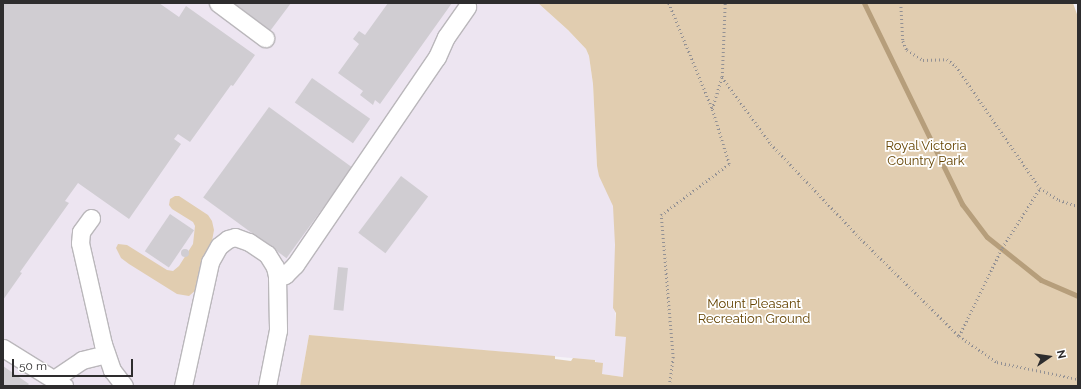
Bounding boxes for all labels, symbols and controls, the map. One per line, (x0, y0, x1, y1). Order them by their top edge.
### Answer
park label: Royal Victoria Country Park (885, 139, 967, 170)
park label: Mount Pleasant Recreation Ground (698, 297, 810, 328)
north arrow (1029, 337, 1069, 377)
text: N (1054, 349, 1068, 360)
scale bar (14, 351, 135, 377)
text: 50 m (19, 359, 47, 373)

